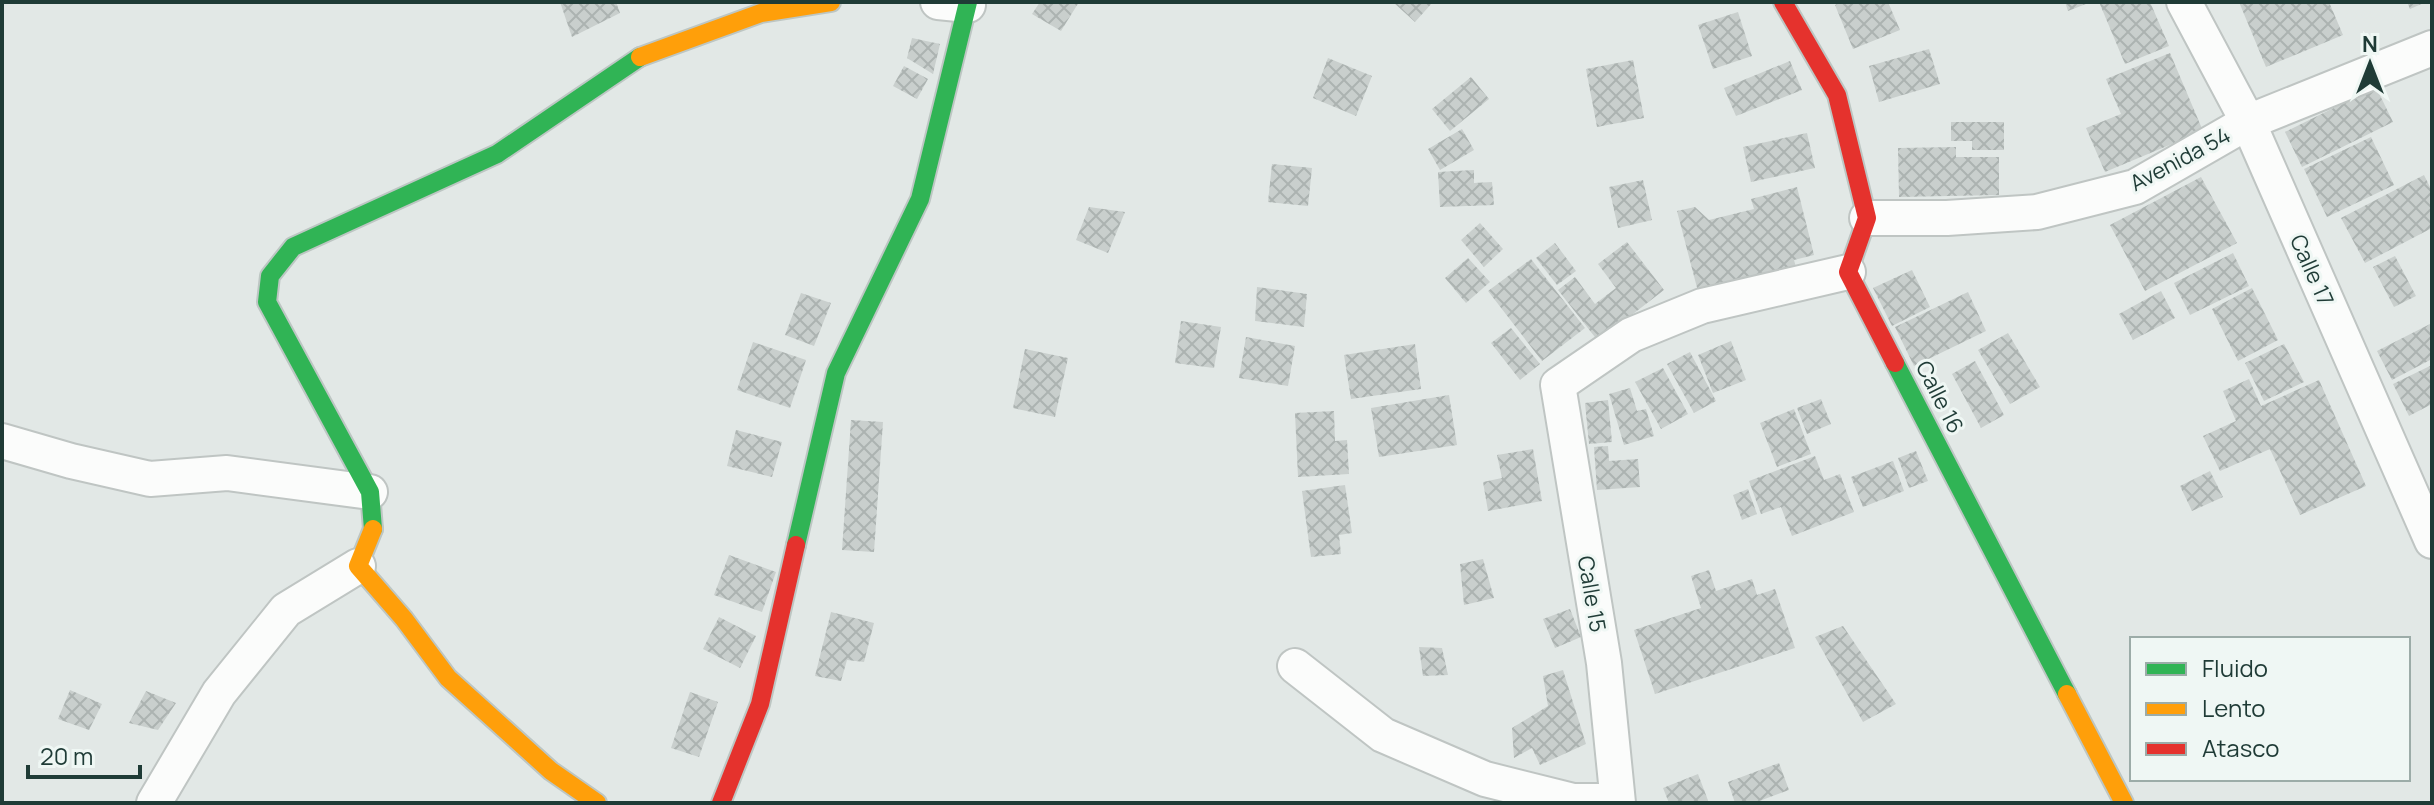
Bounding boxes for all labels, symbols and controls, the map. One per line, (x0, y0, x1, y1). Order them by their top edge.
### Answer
north arrow (2330, 24, 2410, 104)
text: N (2362, 29, 2378, 59)
street label: Avenida 54 (2124, 120, 2236, 198)
street label: Calle 17 (2283, 230, 2341, 310)
street label: Calle 16 (1909, 356, 1971, 438)
street label: Calle 15 (1571, 554, 1613, 634)
legend (2130, 637, 2410, 781)
text: Fluido (2202, 651, 2268, 684)
text: Lento (2202, 691, 2266, 724)
scale bar (28, 729, 140, 779)
text: Atasco (2202, 731, 2279, 764)
text: 20 m (40, 739, 93, 772)

